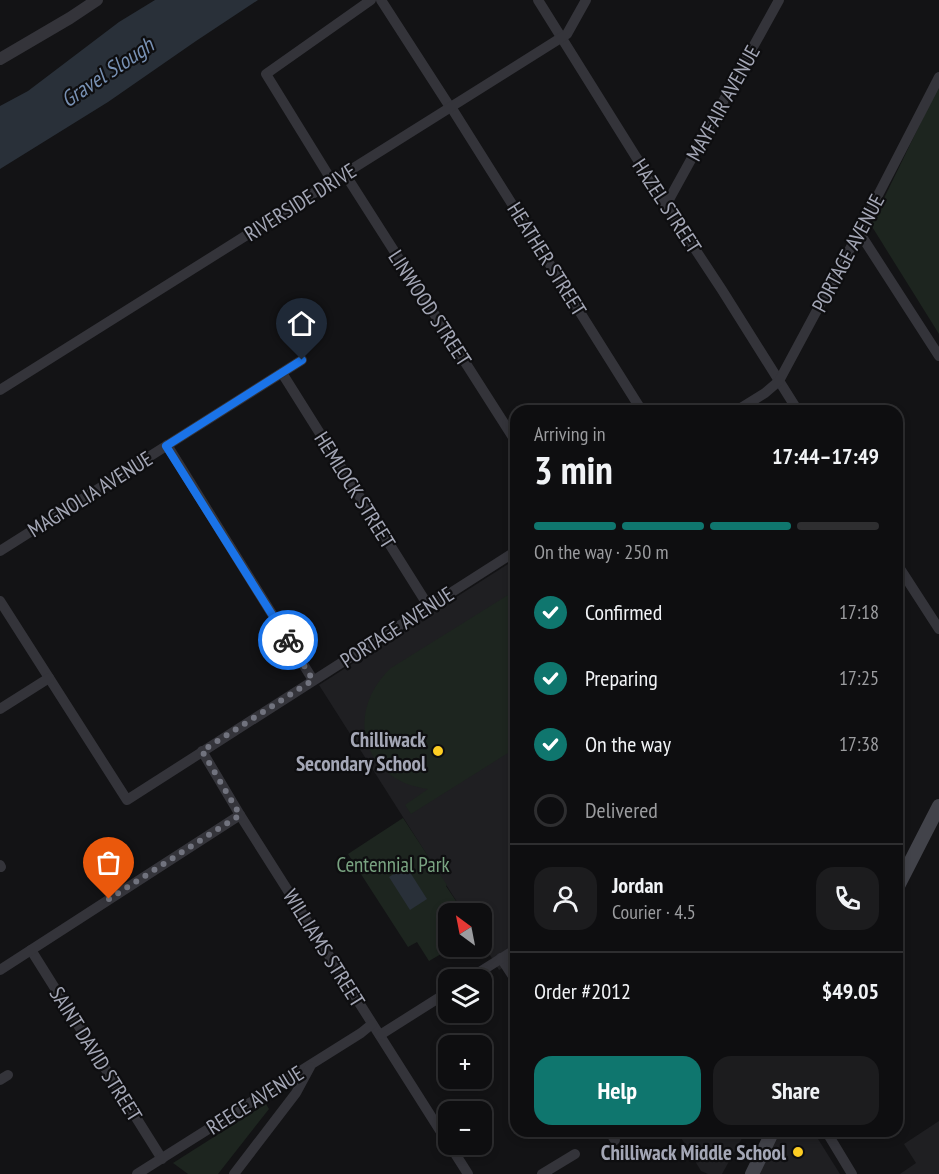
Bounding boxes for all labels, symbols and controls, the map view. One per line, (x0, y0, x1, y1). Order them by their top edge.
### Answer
water label: Gravel Slough (55, 30, 160, 113)
street label: MAYFAIR AVENUE (680, 40, 766, 166)
street label: HAZEL STREET (626, 154, 708, 259)
street label: RIVERSIDE DRIVE (239, 157, 361, 247)
street label: PORTAGE AVENUE (806, 189, 890, 317)
street label: HEATHER STREET (501, 197, 593, 321)
street label: LINWOOD STREET (382, 245, 478, 372)
pin (276, 298, 327, 360)
icon: home (285, 307, 318, 340)
text: Arriving in (534, 421, 606, 447)
street label: HEMLOCK STREET (308, 427, 402, 554)
text: 17:44–17:49 (772, 442, 879, 470)
text: 3 min (534, 444, 613, 495)
street label: MAGNOLIA AVENUE (23, 445, 157, 543)
text: On the way · 250 m (534, 539, 669, 565)
street label: PORTAGE AVENUE (335, 580, 459, 674)
icon: check (534, 596, 567, 629)
text: Confirmed (585, 598, 662, 626)
text: 17:18 (839, 599, 879, 625)
courier (258, 610, 318, 670)
icon: bike (272, 624, 305, 657)
icon: check (534, 662, 567, 695)
text: Preparing (585, 664, 658, 692)
text: 17:25 (839, 665, 879, 691)
place label: Chilliwack Secondary School (296, 726, 427, 777)
icon: check (534, 728, 567, 761)
text: On the way (585, 730, 671, 758)
text: 17:38 (839, 731, 879, 757)
marker: Chilliwack Secondary School (431, 744, 445, 758)
text: Delivered (585, 796, 658, 824)
pin (83, 837, 134, 899)
icon: bag (92, 846, 125, 879)
park label: Centennial Park (336, 851, 450, 878)
button: person (534, 867, 597, 930)
button: phone (816, 867, 879, 930)
text: Jordan (612, 871, 663, 899)
street label: WILLIAMS STREET (277, 884, 371, 1012)
text: Courier · 4.5 (612, 899, 696, 925)
north arrow (438, 903, 492, 957)
map controls (438, 903, 492, 1155)
button: layers (438, 969, 492, 1023)
text: Order #2012 (534, 977, 631, 1005)
text: $49.05 (822, 977, 879, 1005)
street label: SAINT DAVID STREET (44, 982, 149, 1127)
button: + (438, 1035, 492, 1089)
button: Help (534, 1056, 701, 1125)
button: Share (713, 1056, 879, 1125)
street label: REECE AVENUE (201, 1059, 309, 1141)
button: − (438, 1101, 492, 1155)
place label: Chilliwack Middle School (601, 1139, 787, 1166)
marker: Chilliwack Middle School (791, 1145, 805, 1159)

